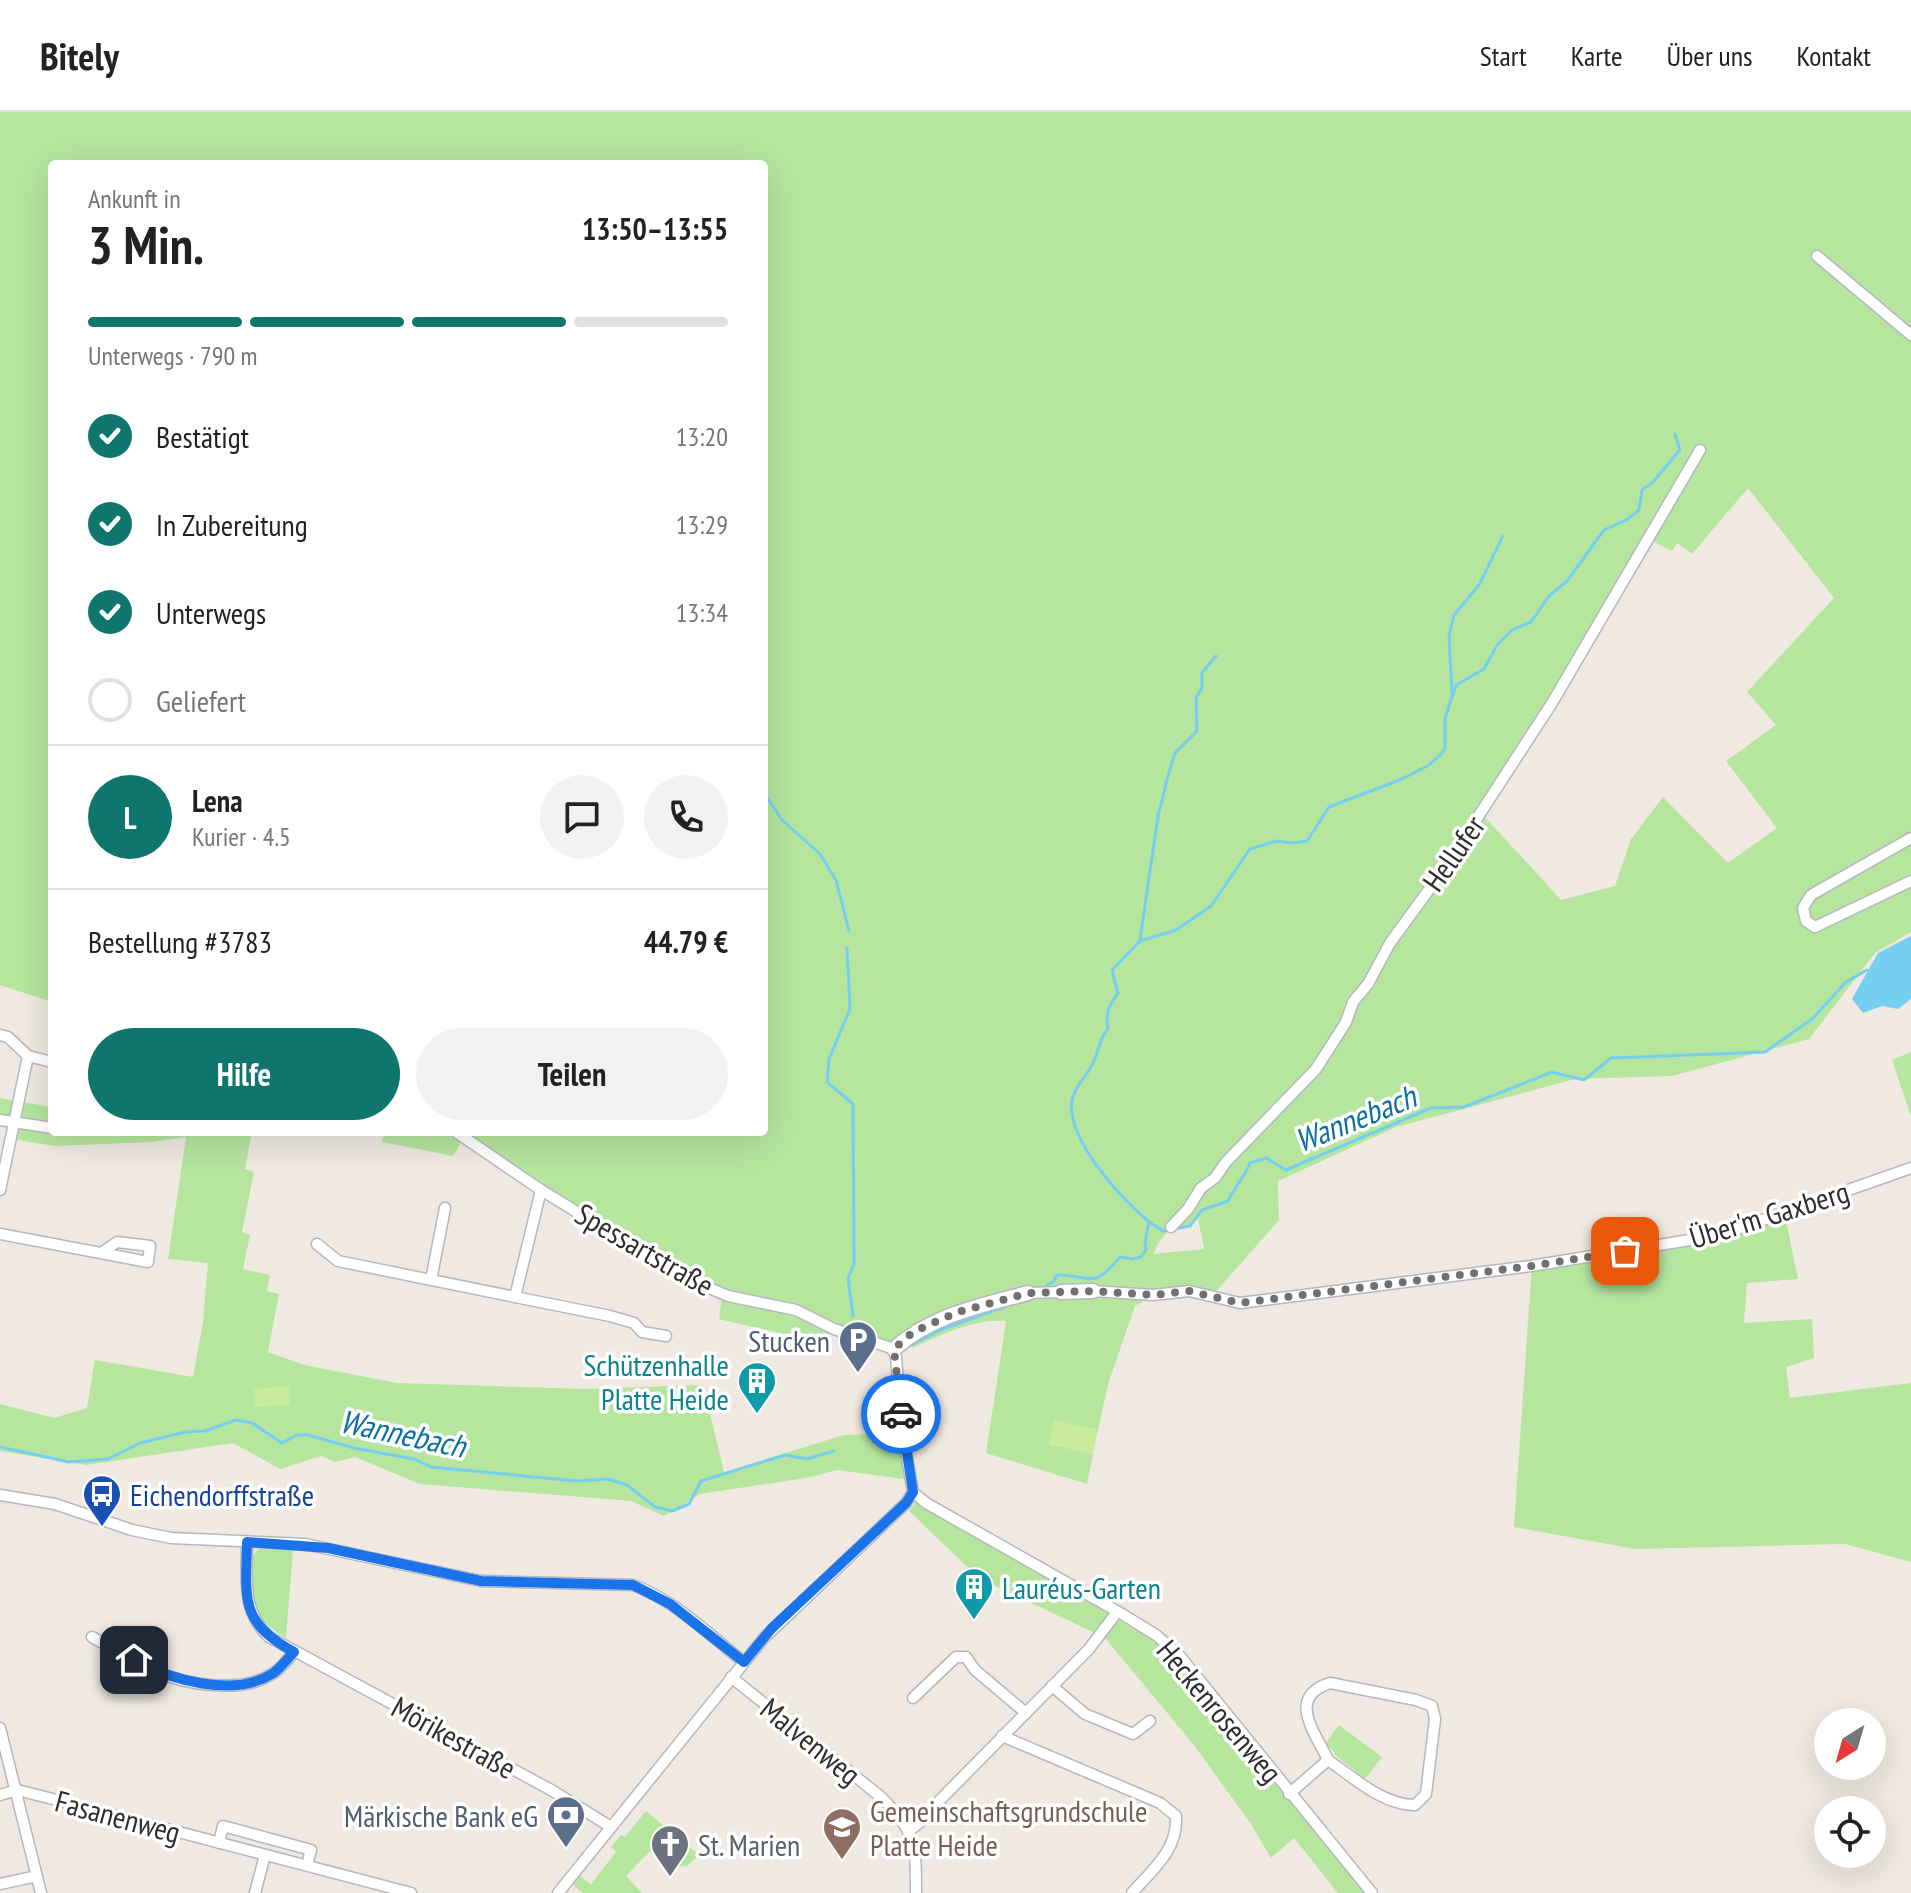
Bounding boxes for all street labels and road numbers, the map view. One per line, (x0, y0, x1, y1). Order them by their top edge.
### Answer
street label: Hellufer (1413, 807, 1493, 898)
street label: Über'm Gaxberg (1685, 1171, 1853, 1257)
street label: Spessartstraße (569, 1194, 721, 1304)
street label: Heckenrosenweg (1149, 1631, 1291, 1791)
street label: Mörikestraße (385, 1687, 523, 1787)
street label: Malvenweg (753, 1689, 869, 1793)
street label: Fasanenweg (51, 1781, 185, 1851)

